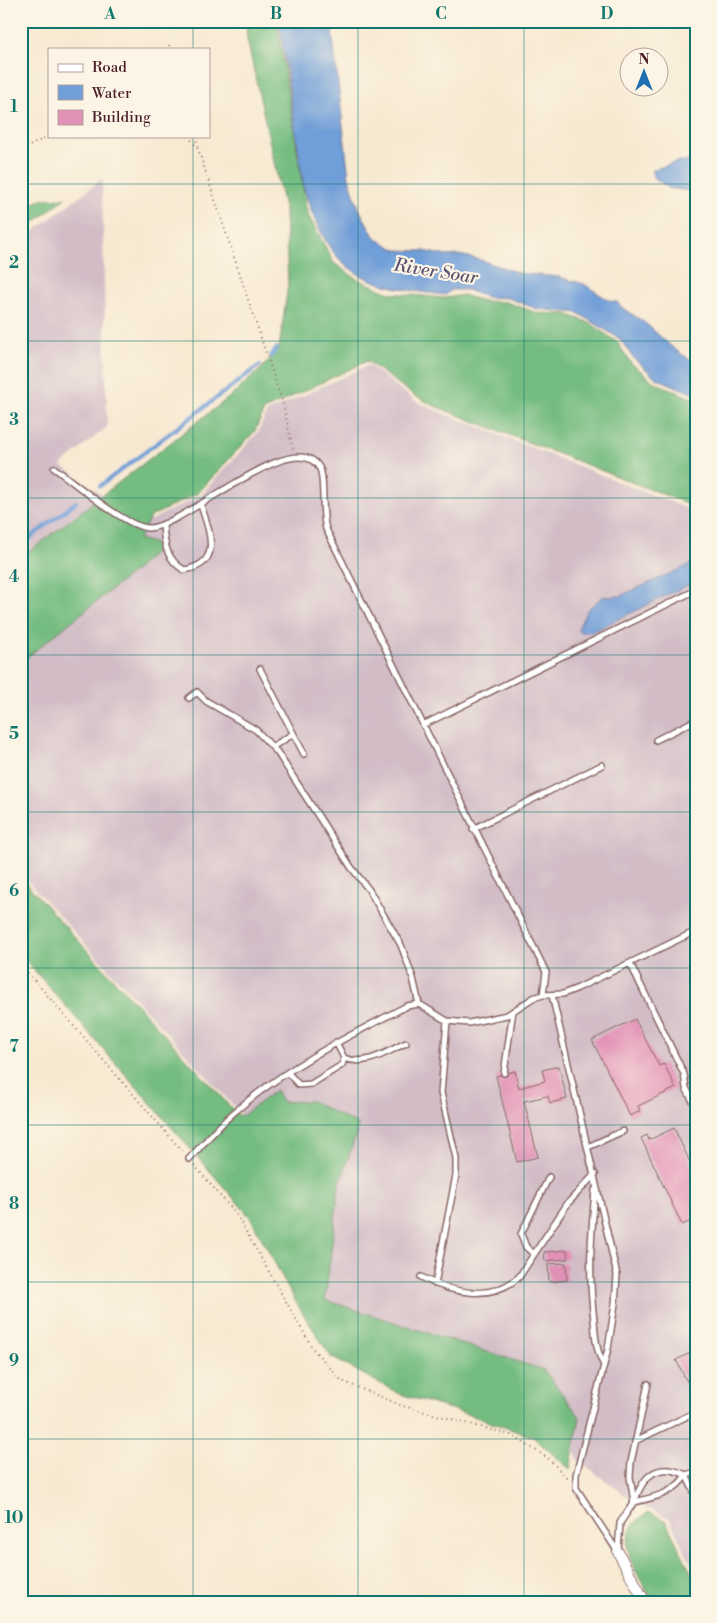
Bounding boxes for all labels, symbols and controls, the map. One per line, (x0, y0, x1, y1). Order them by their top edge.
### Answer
text: A (103, 4, 116, 24)
text: B (270, 4, 282, 24)
text: C (435, 4, 447, 24)
text: D (601, 4, 614, 24)
legend (48, 48, 210, 138)
north arrow (620, 48, 670, 98)
text: N (638, 51, 650, 69)
text: Road (92, 58, 127, 77)
text: Water (91, 84, 132, 103)
text: 1 (10, 97, 18, 117)
text: Building (91, 108, 151, 127)
text: 2 (9, 253, 19, 273)
water label: River Soar (391, 253, 480, 290)
text: 3 (9, 410, 19, 430)
text: 4 (9, 567, 20, 587)
text: 5 (9, 724, 19, 744)
text: 6 (9, 881, 19, 901)
text: 7 (9, 1037, 19, 1057)
text: 8 (9, 1194, 19, 1214)
text: 9 (9, 1351, 19, 1371)
text: 10 (5, 1508, 23, 1528)

